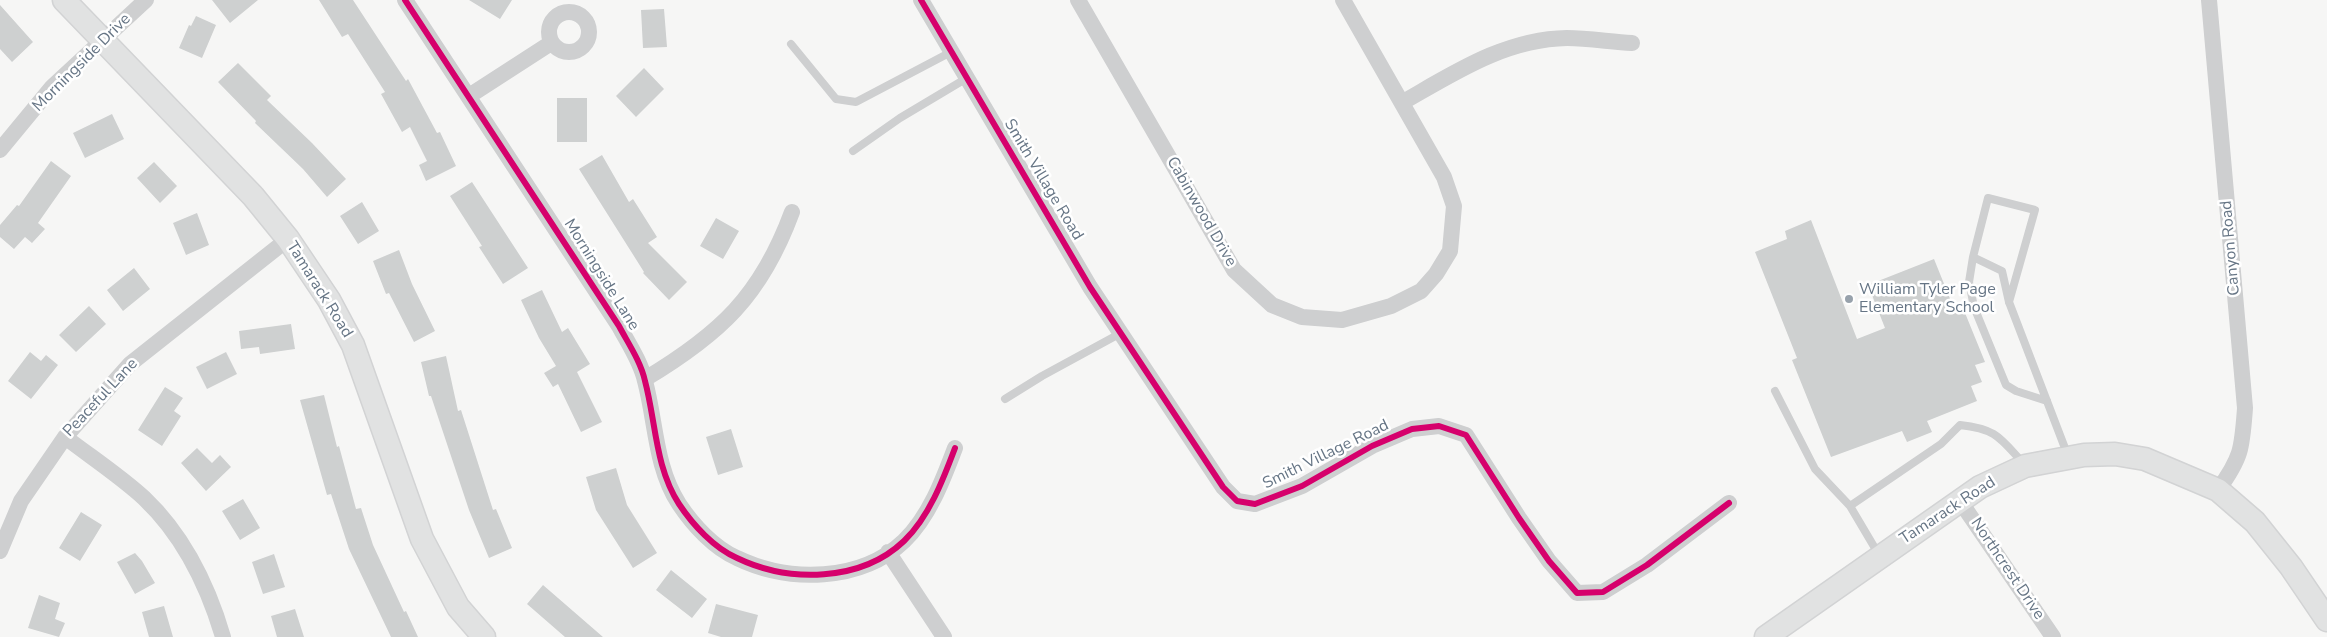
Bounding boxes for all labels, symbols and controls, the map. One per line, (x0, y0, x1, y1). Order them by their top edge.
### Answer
street label: Morningside Drive (29, 10, 135, 116)
street label: Smith Village Road (999, 116, 1087, 244)
street label: Cabinwood Drive (1162, 154, 1240, 270)
street label: Canyon Road (2217, 200, 2245, 296)
street label: Morningside Lane (559, 216, 643, 334)
street label: Tamarack Road (282, 238, 356, 342)
place label: William Tyler Page Elementary School (1859, 280, 1996, 318)
marker: William Tyler Page Elementary School (1843, 293, 1855, 305)
street label: Peaceful Lane (60, 355, 142, 441)
street label: Smith Village Road (1260, 416, 1392, 494)
street label: Tamarack Road (1897, 473, 1999, 549)
street label: Northcrest Drive (1966, 515, 2048, 623)

